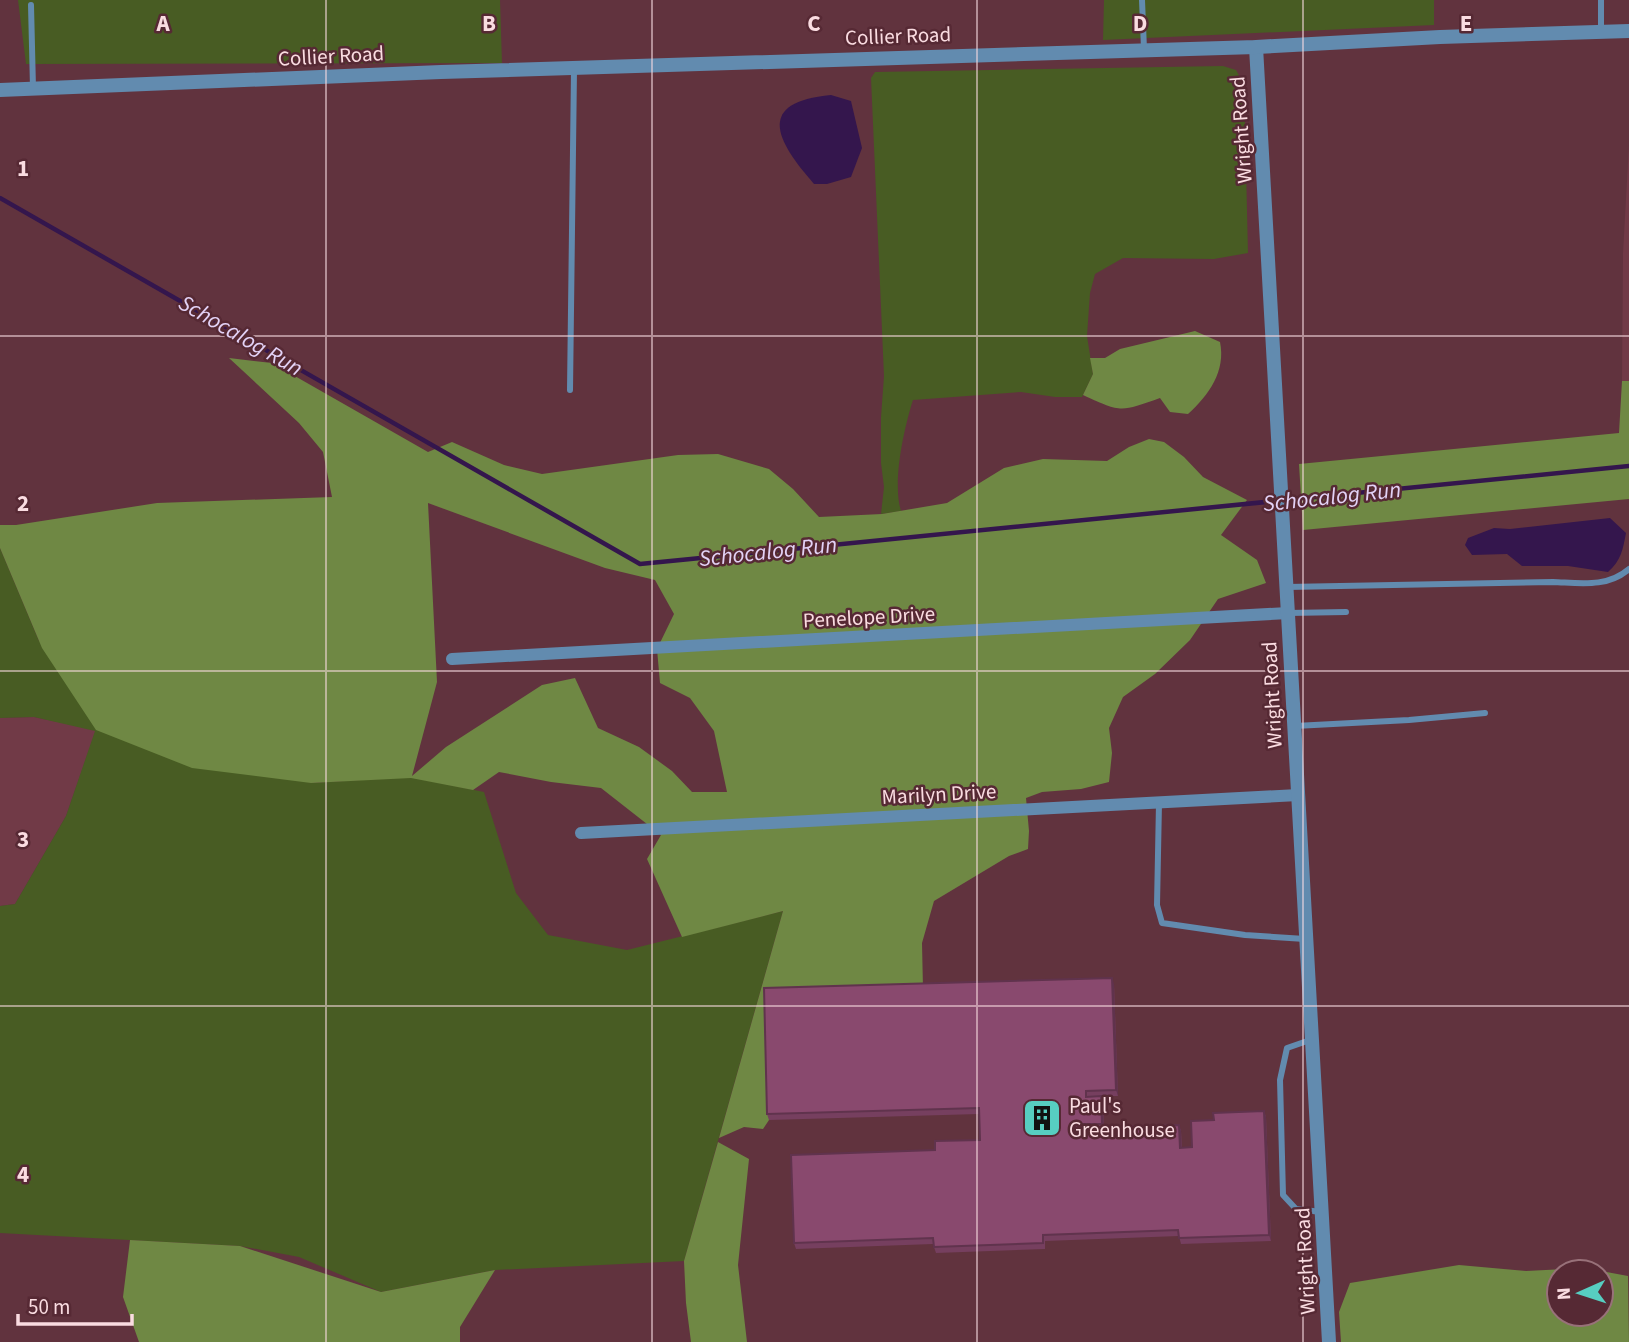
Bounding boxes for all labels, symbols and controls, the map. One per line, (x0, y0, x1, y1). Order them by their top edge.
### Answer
text: A (155, 7, 170, 40)
text: B (482, 7, 496, 40)
text: C (807, 7, 821, 40)
text: D (1133, 7, 1147, 40)
text: E (1460, 7, 1472, 40)
street label: Collier Road (844, 19, 952, 53)
street label: Collier Road (277, 38, 385, 74)
street label: Wright Road (1222, 75, 1260, 185)
text: 1 (17, 152, 29, 185)
water label: Schocalog Run (172, 286, 309, 384)
water label: Schocalog Run (1261, 473, 1403, 520)
text: 2 (17, 487, 29, 520)
water label: Schocalog Run (697, 528, 839, 575)
street label: Penelope Drive (802, 599, 936, 635)
street label: Wright Road (1254, 641, 1290, 749)
street label: Marilyn Drive (881, 776, 997, 812)
text: 3 (17, 823, 29, 856)
place label: Paul's Greenhouse (1069, 1091, 1175, 1145)
building icon: Paul's Greenhouse (1021, 1097, 1063, 1139)
text: 4 (17, 1158, 29, 1191)
street label: Wright Road (1287, 1207, 1323, 1315)
north arrow (1545, 1258, 1615, 1328)
scale bar (18, 1282, 131, 1326)
text: N (1551, 1287, 1578, 1301)
text: 50 m (28, 1292, 70, 1322)

